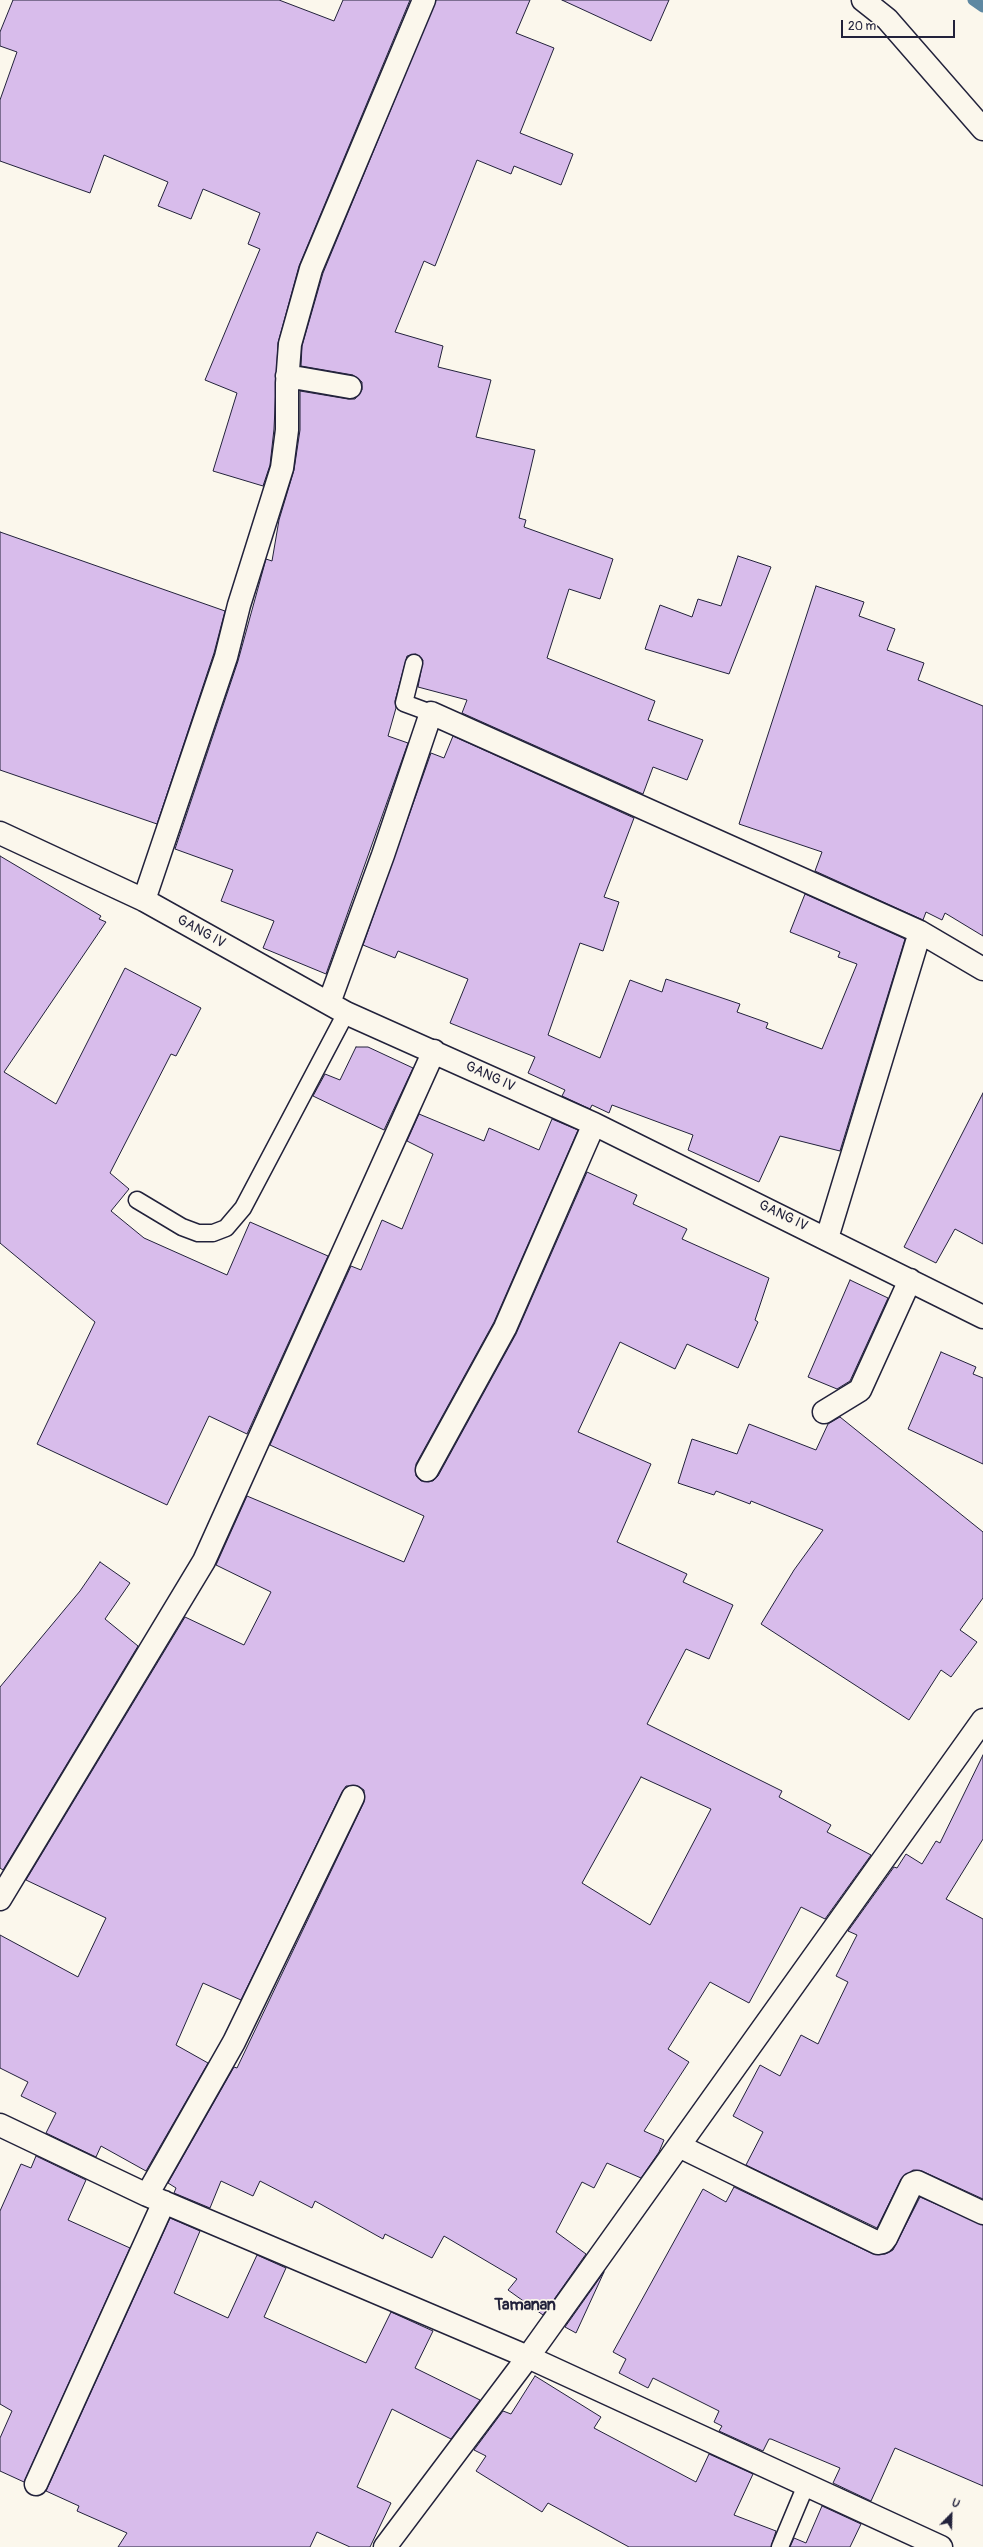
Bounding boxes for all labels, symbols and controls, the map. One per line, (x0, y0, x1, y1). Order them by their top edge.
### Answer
scale bar (843, 12, 957, 38)
text: 20 m (848, 19, 876, 34)
street label: GANG IV (174, 912, 228, 952)
street label: GANG IV (463, 1058, 517, 1096)
street label: GANG IV (756, 1197, 810, 1235)
district label: Tamanan (494, 2296, 556, 2316)
north arrow (931, 2495, 971, 2535)
text: U (950, 2496, 962, 2511)

